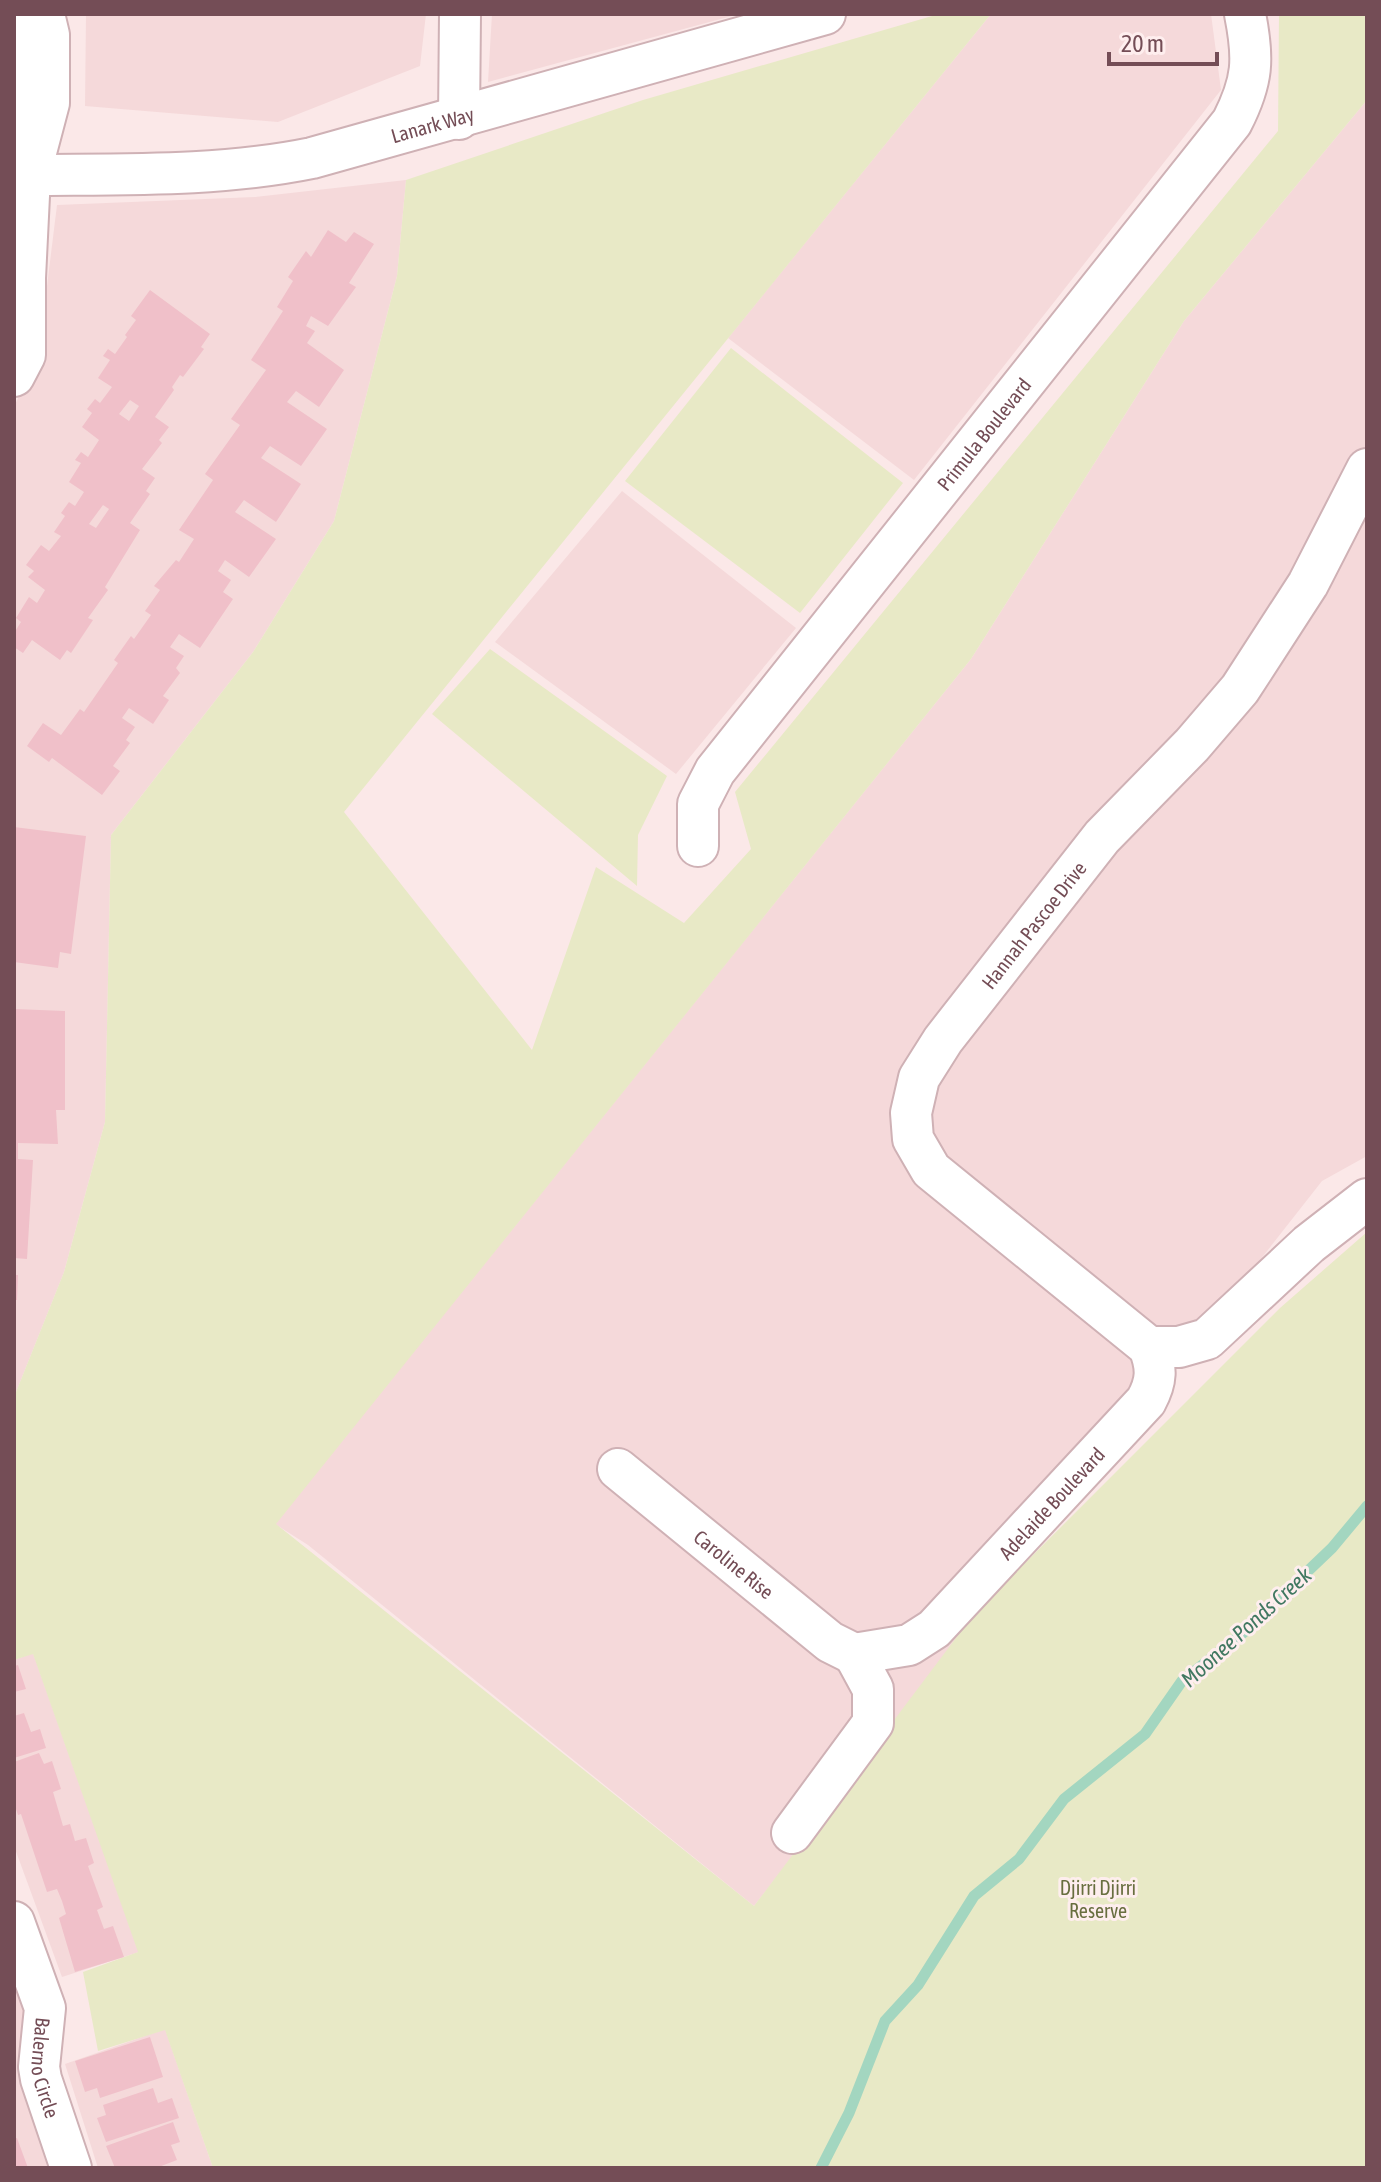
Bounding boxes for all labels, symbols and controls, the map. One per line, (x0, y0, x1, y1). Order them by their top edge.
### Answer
scale bar (1109, 16, 1217, 66)
text: 20 m (1121, 30, 1164, 57)
street label: Lanark Way (388, 102, 476, 147)
street label: Primula Boulevard (932, 373, 1035, 495)
street label: Hannah Pascoe Drive (976, 856, 1090, 993)
street label: Adelaide Boulevard (994, 1442, 1109, 1564)
street label: Caroline Rise (690, 1525, 779, 1603)
water label: Moonee Ponds Creek (1175, 1561, 1317, 1692)
park label: Djirri Djirri Reserve (1060, 1876, 1136, 1922)
street label: Balerno Circle (27, 2016, 65, 2121)

